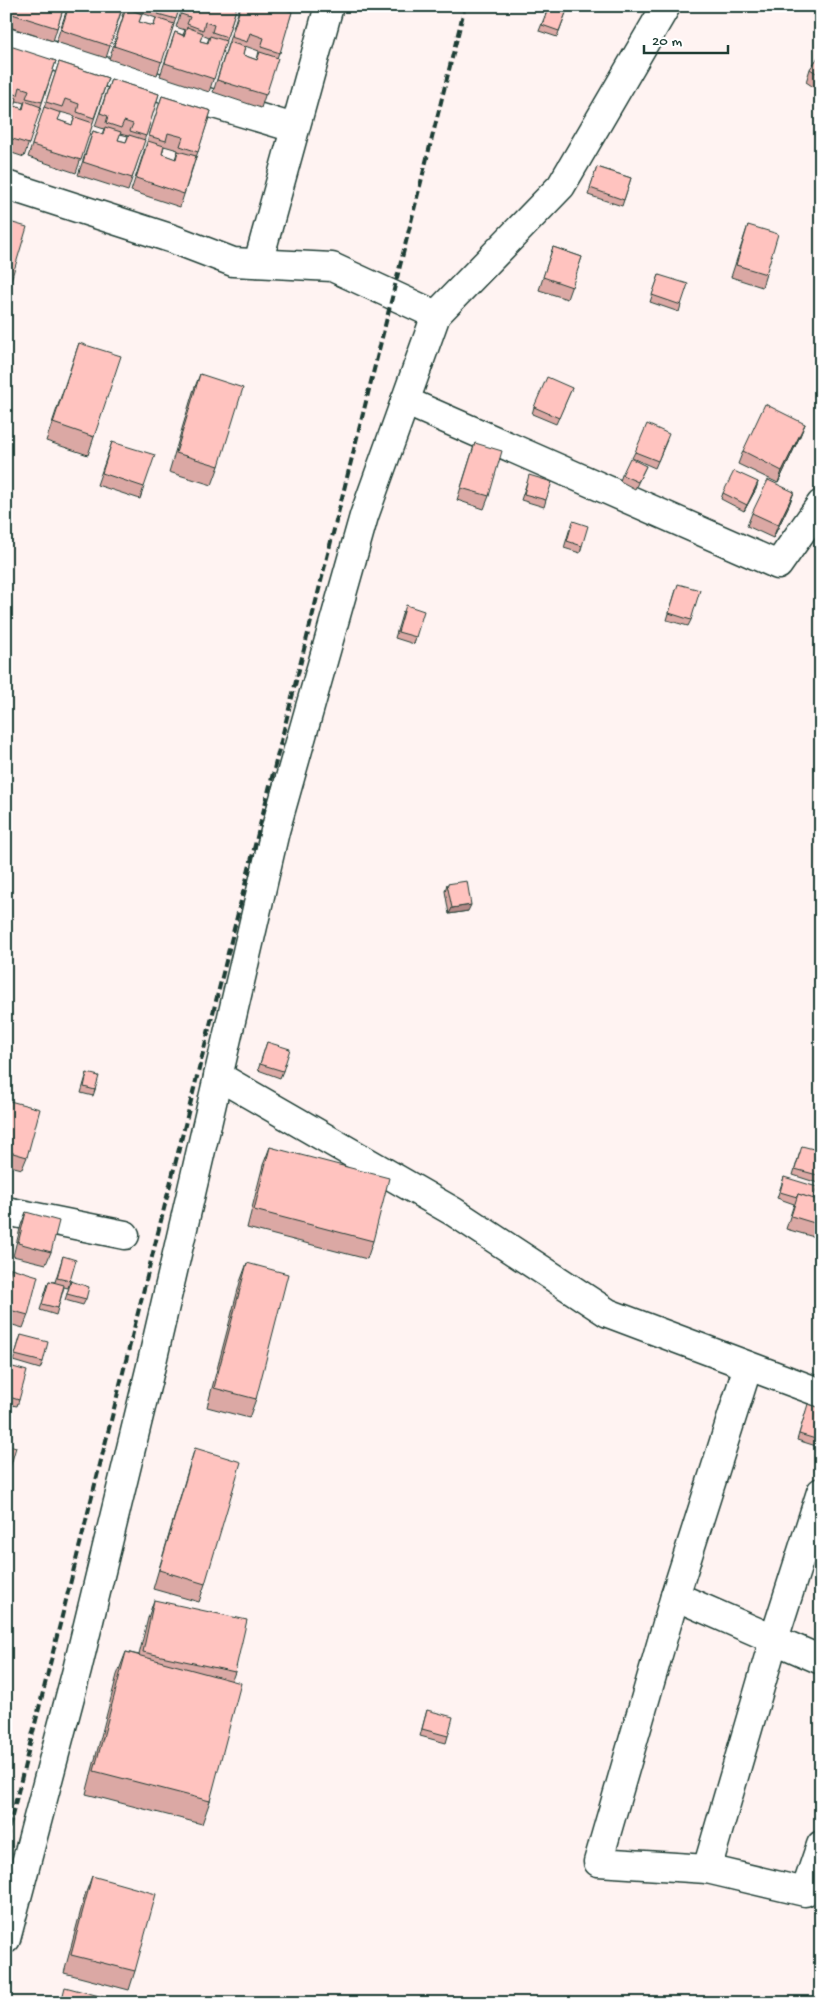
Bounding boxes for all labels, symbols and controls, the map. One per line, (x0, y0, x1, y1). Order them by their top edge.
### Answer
scale bar (644, 22, 728, 54)
text: 20 m (652, 33, 682, 51)

